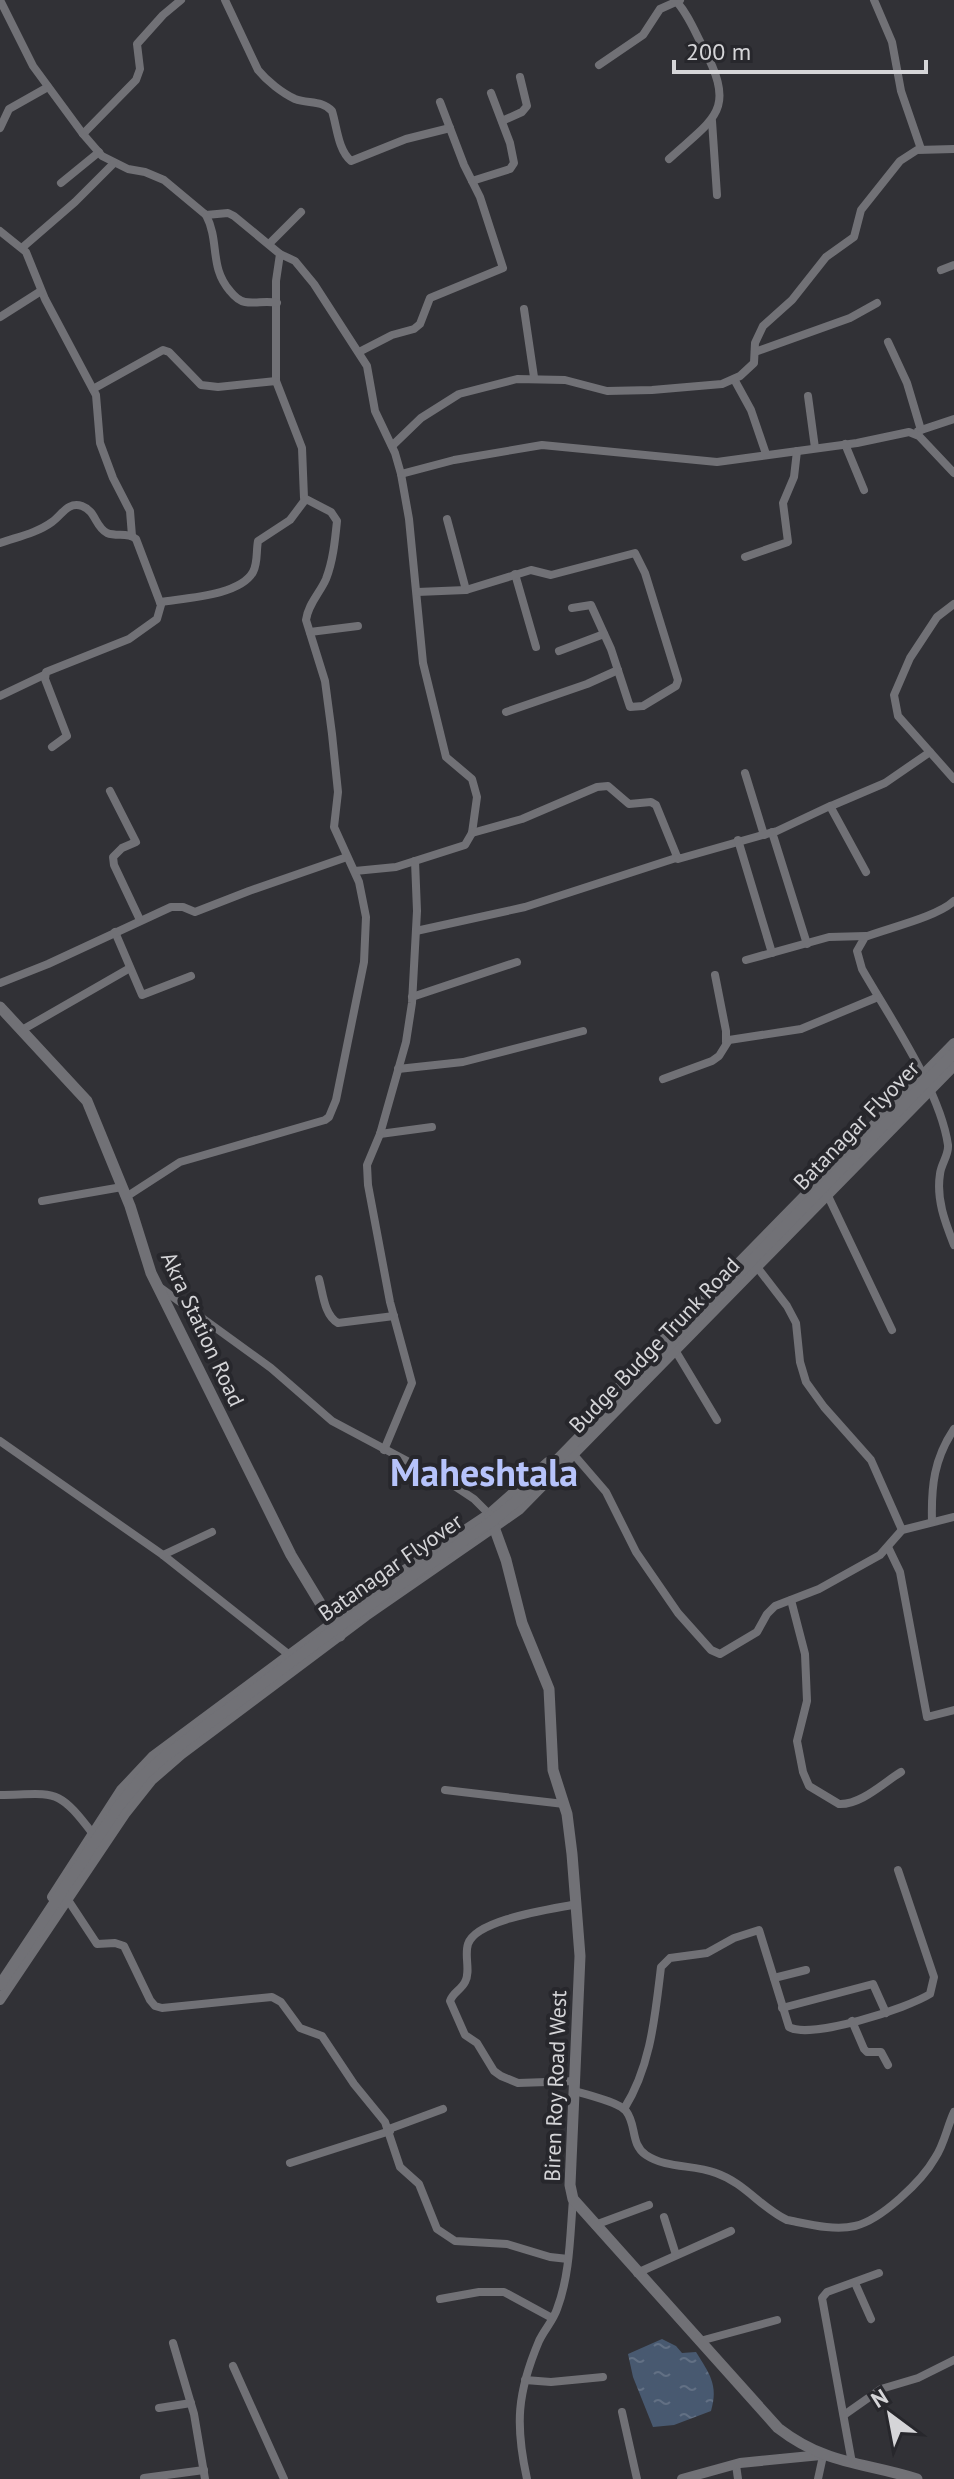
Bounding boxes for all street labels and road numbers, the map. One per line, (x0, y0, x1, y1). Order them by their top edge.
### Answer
street label: Batanagar Flyover (787, 1054, 925, 1196)
street label: Akra Station Road (155, 1247, 251, 1411)
street label: Budge Budge Trunk Road (563, 1251, 745, 1439)
street label: Batanagar Flyover (313, 1507, 468, 1627)
street label: Biren Roy Road West (538, 1989, 572, 2182)

